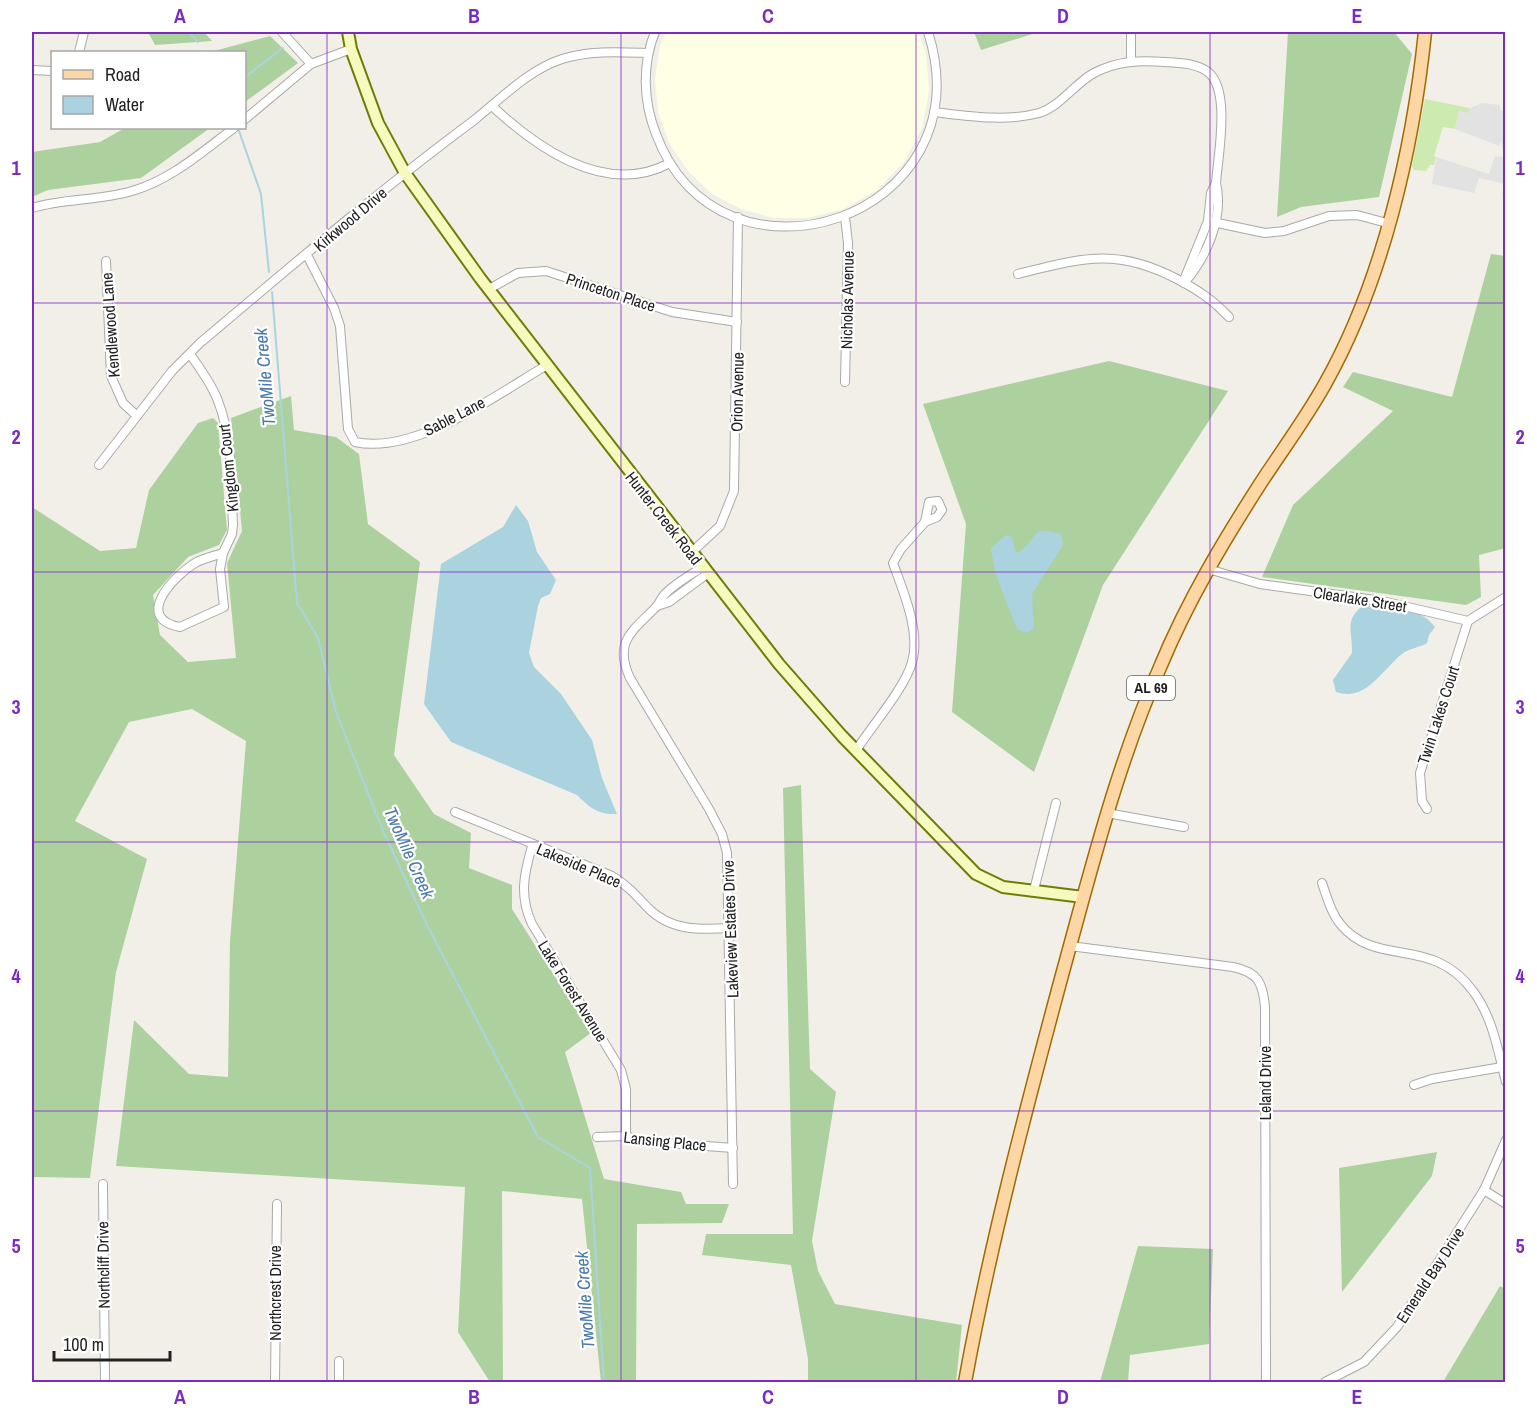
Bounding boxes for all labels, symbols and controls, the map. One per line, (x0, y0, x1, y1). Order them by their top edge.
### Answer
text: A (174, 2, 186, 29)
text: B (468, 2, 480, 29)
text: C (762, 2, 774, 29)
text: D (1057, 2, 1069, 29)
text: E (1352, 2, 1363, 29)
legend (51, 51, 246, 129)
text: Road (105, 62, 140, 87)
text: Water (105, 92, 144, 117)
text: 1 (11, 154, 21, 181)
text: 1 (1515, 154, 1525, 181)
street label: Kirkwood Drive (309, 182, 391, 256)
street label: Nicholas Avenue (835, 251, 859, 349)
street label: Princeton Place (564, 267, 658, 317)
street label: Kendlewood Lane (95, 272, 125, 378)
water label: TwoMile Creek (248, 326, 281, 427)
street label: Orion Avenue (725, 352, 749, 432)
street label: Sable Lane (419, 391, 489, 441)
text: 2 (11, 423, 21, 450)
street label: Kingdom Court (212, 423, 244, 513)
text: 2 (1515, 423, 1525, 450)
street label: Hunter Creek Road (621, 467, 707, 569)
street label: Clearlake Street (1312, 581, 1409, 617)
street label: Twin Lakes Court (1412, 663, 1464, 767)
road number: AL 69 (1127, 676, 1175, 700)
text: 3 (11, 693, 21, 720)
text: 3 (1515, 693, 1525, 720)
water label: TwoMile Creek (378, 803, 441, 903)
street label: Lakeside Place (533, 837, 625, 893)
street label: Lakeview Estates Drive (717, 860, 743, 998)
street label: Lake Forest Avenue (533, 936, 613, 1046)
text: 4 (11, 962, 21, 989)
text: 4 (1515, 962, 1525, 989)
street label: Leland Drive (1254, 1046, 1276, 1120)
street label: Lansing Place (622, 1126, 708, 1156)
street label: Northcliff Drive (91, 1221, 115, 1309)
street label: Emerald Bay Drive (1391, 1223, 1469, 1327)
text: 5 (11, 1232, 21, 1259)
text: 5 (1515, 1232, 1525, 1259)
street label: Northcrest Drive (264, 1245, 286, 1341)
water label: TwoMile Creek (569, 1250, 600, 1350)
scale bar (54, 1324, 170, 1362)
text: 100 m (63, 1332, 104, 1357)
text: A (174, 1383, 186, 1410)
text: B (468, 1383, 480, 1410)
text: C (762, 1383, 774, 1410)
text: D (1057, 1383, 1069, 1410)
text: E (1352, 1383, 1363, 1410)

